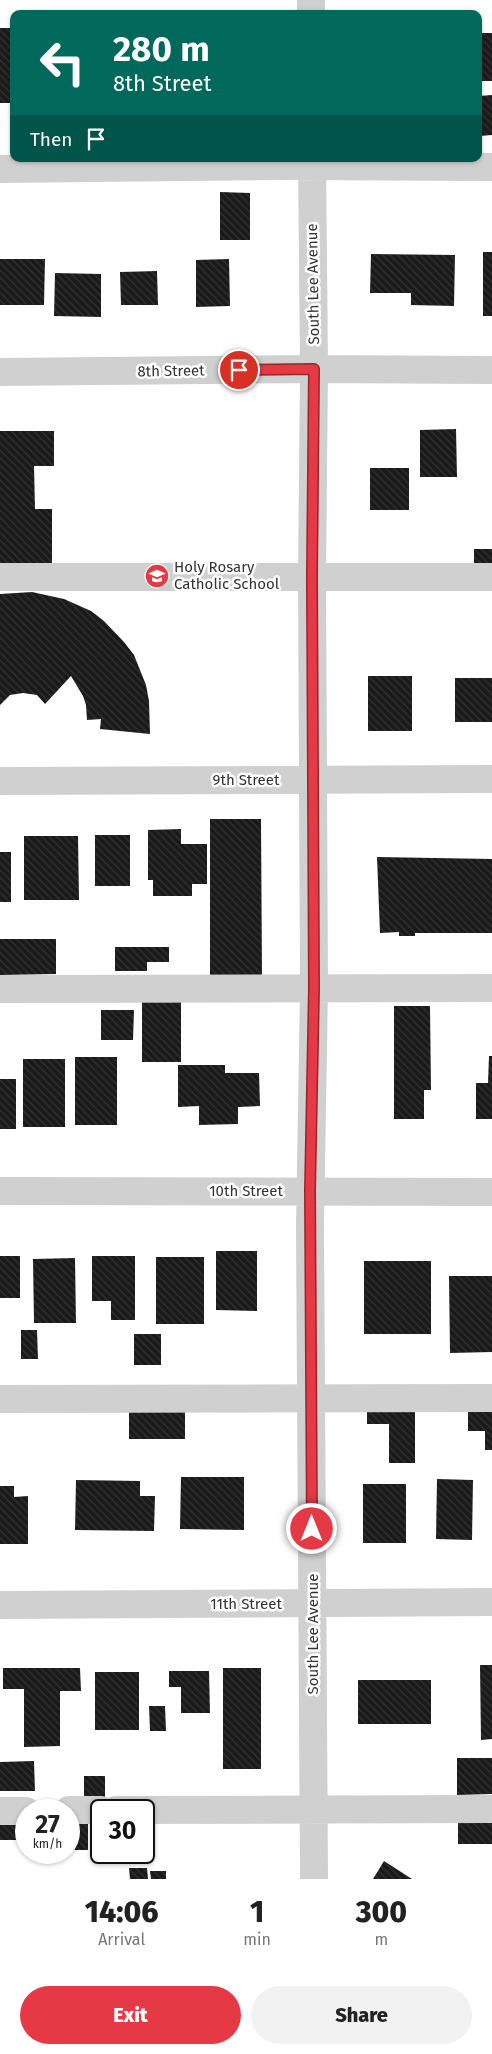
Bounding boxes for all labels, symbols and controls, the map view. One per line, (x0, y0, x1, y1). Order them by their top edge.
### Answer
text: 280 m (113, 28, 210, 70)
icon: left (30, 30, 95, 95)
text: 8th Street (113, 70, 211, 97)
icon: arrive (82, 125, 110, 153)
text: Then (30, 128, 72, 151)
street label: South Lee Avenue (303, 223, 323, 345)
pin (218, 349, 260, 391)
icon: arrive (225, 356, 253, 384)
street label: 8th Street (137, 361, 205, 381)
place label: Holy Rosary Catholic School (174, 558, 280, 593)
school or university icon: Holy Rosary Catholic School (144, 563, 170, 589)
street label: 9th Street (213, 771, 280, 789)
street label: 10th Street (209, 1182, 283, 1200)
position arrow (285, 1502, 337, 1554)
street label: South Lee Avenue (304, 1573, 322, 1695)
street label: 11th Street (210, 1595, 282, 1613)
speed limit sign: 30 (90, 1799, 155, 1864)
text: 27 (35, 1810, 60, 1840)
text: km/h (33, 1837, 62, 1851)
text: 14:06 (85, 1894, 158, 1930)
text: 1 (250, 1894, 264, 1930)
text: 300 (356, 1894, 407, 1930)
text: Arrival (98, 1930, 145, 1949)
text: min (243, 1930, 271, 1949)
text: m (375, 1930, 388, 1949)
button: Exit (20, 1986, 241, 2044)
button: Share (251, 1986, 472, 2044)

